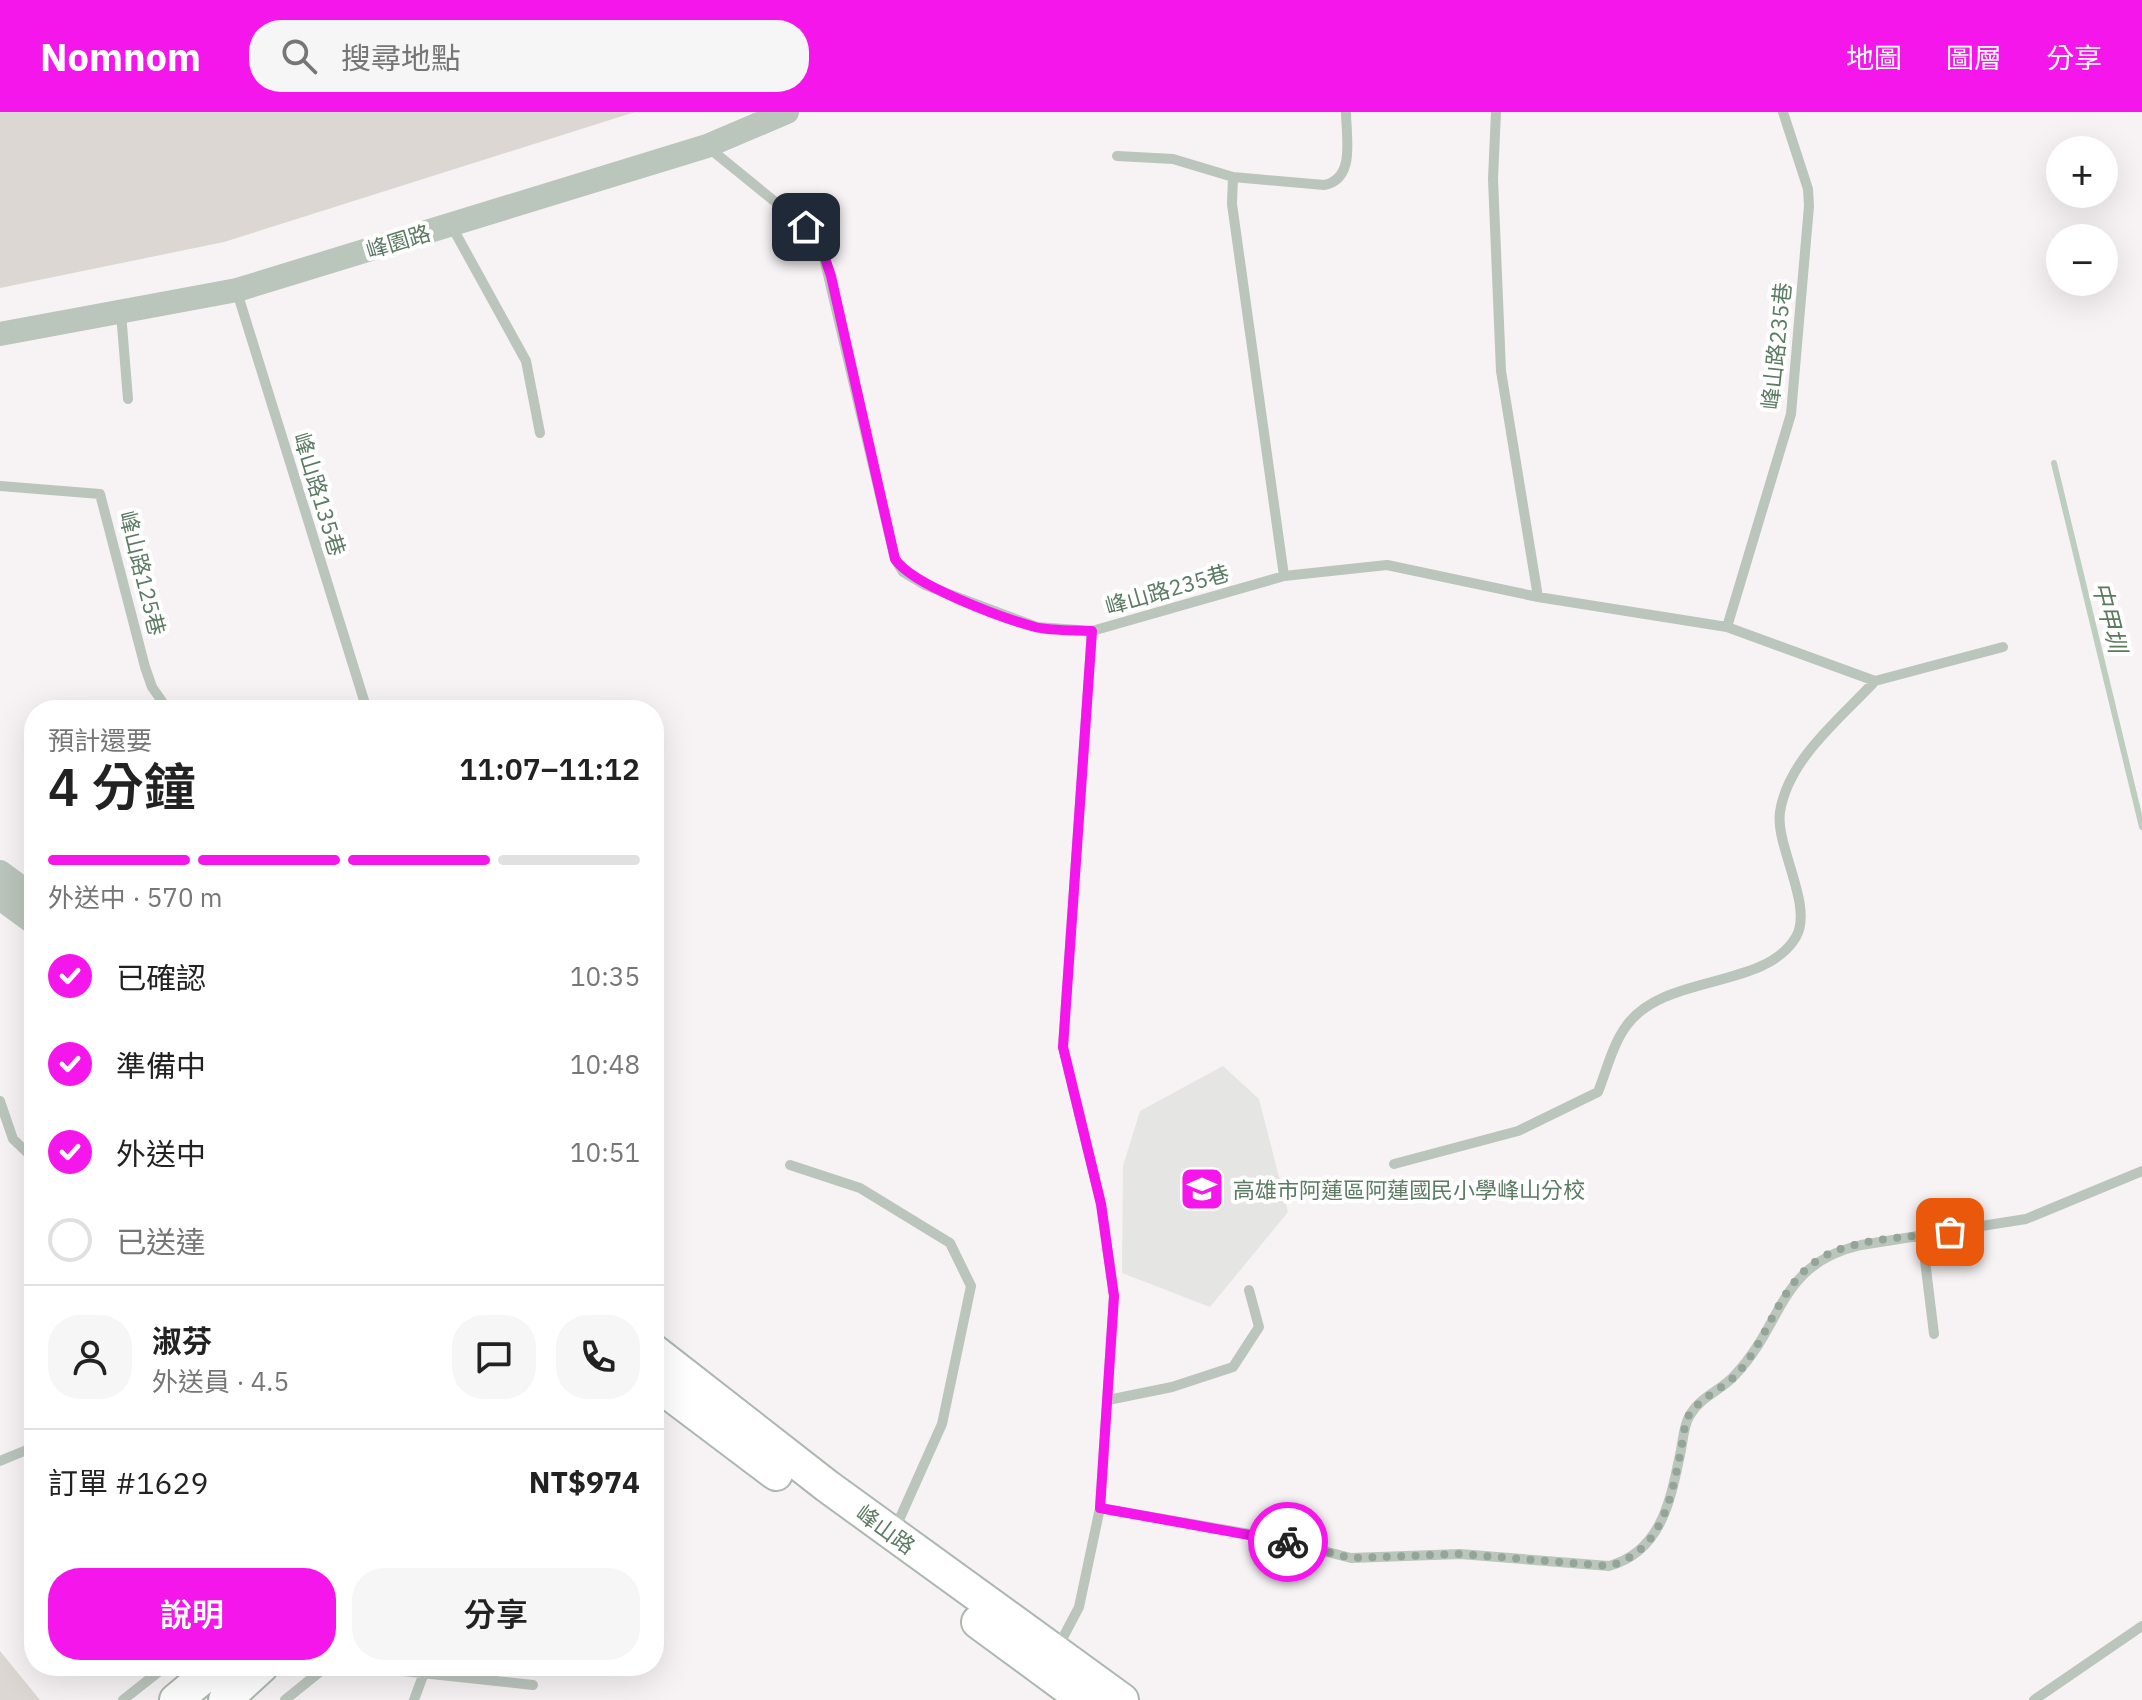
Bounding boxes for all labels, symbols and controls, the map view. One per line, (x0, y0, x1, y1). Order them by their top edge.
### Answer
search box (249, 20, 809, 92)
text: Nomnom (40, 32, 201, 81)
icon: search (277, 34, 321, 78)
text: 搜尋地點 (341, 38, 461, 77)
text: 地圖 (1846, 39, 1902, 76)
text: 圖層 (1946, 39, 2002, 76)
text: 分享 (2046, 39, 2102, 76)
map controls (2046, 136, 2118, 296)
button: + (2046, 136, 2118, 208)
pin (772, 193, 840, 261)
icon: home (784, 205, 828, 249)
street label: 峰園路 (362, 217, 434, 265)
button: − (2046, 224, 2118, 296)
street label: 峰山路235巷 (1755, 281, 1797, 411)
street label: 峰山路135巷 (287, 429, 353, 559)
street label: 峰山路125巷 (113, 508, 173, 638)
street label: 峰山路235巷 (1102, 557, 1232, 621)
water label: 中甲圳 (2086, 578, 2135, 659)
text: 預計還要 (48, 723, 152, 757)
text: 11:07–11:12 (459, 749, 640, 788)
text: 4 分鐘 (48, 753, 195, 820)
text: 外送中 · 570 m (48, 880, 222, 914)
icon: check (48, 954, 92, 998)
text: 已確認 (116, 958, 206, 997)
text: 10:35 (570, 959, 640, 993)
icon: check (48, 1042, 92, 1086)
text: 準備中 (116, 1046, 206, 1085)
text: 10:48 (570, 1047, 640, 1081)
icon: check (48, 1130, 92, 1174)
text: 外送中 (116, 1134, 206, 1173)
text: 10:51 (570, 1135, 640, 1169)
school or university icon: 高雄市阿蓮區阿蓮國民小學峰山分校 (1178, 1165, 1226, 1213)
place label: 高雄市阿蓮區阿蓮國民小學峰山分校 (1233, 1175, 1585, 1204)
pin (1916, 1198, 1984, 1266)
icon: bag (1928, 1210, 1972, 1254)
text: 已送達 (116, 1222, 206, 1261)
button: person (48, 1315, 132, 1399)
button: chat (452, 1315, 536, 1399)
button: phone (556, 1315, 640, 1399)
text: 淑芬 (152, 1321, 212, 1360)
text: 外送員 · 4.5 (152, 1364, 289, 1398)
text: NT$974 (529, 1462, 640, 1501)
text: 訂單 #1629 (48, 1463, 208, 1502)
street label: 峰山路 (851, 1498, 921, 1560)
courier (1248, 1502, 1328, 1582)
icon: bike (1266, 1520, 1310, 1564)
button: 說明 (48, 1568, 336, 1660)
button: 分享 (352, 1568, 640, 1660)

